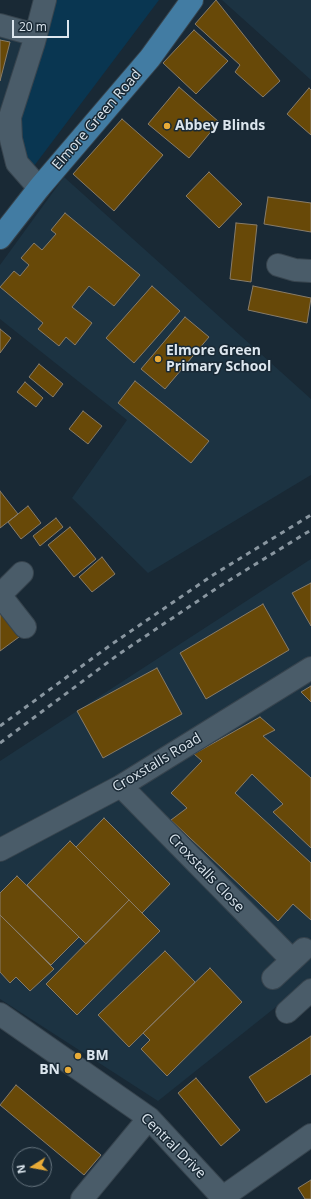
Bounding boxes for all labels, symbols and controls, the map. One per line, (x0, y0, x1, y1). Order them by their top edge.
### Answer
scale bar (14, 12, 71, 38)
text: 20 m (19, 18, 47, 35)
street label: Elmore Green Road (49, 67, 145, 173)
place label: Abbey Blinds (175, 118, 265, 134)
marker: Abbey Blinds (162, 121, 172, 131)
place label: Elmore Green Primary School (166, 343, 271, 376)
marker: Elmore Green Primary School (153, 354, 163, 364)
street label: Croxstalls Road (110, 730, 204, 796)
street label: Croxstalls Close (164, 830, 248, 916)
place label: BM (86, 1048, 109, 1064)
marker: BM (73, 1051, 83, 1061)
place label: BN (39, 1062, 60, 1078)
marker: BN (63, 1065, 73, 1075)
street label: Central Drive (137, 1110, 209, 1182)
north arrow (12, 1147, 52, 1187)
text: N (12, 1163, 29, 1175)

